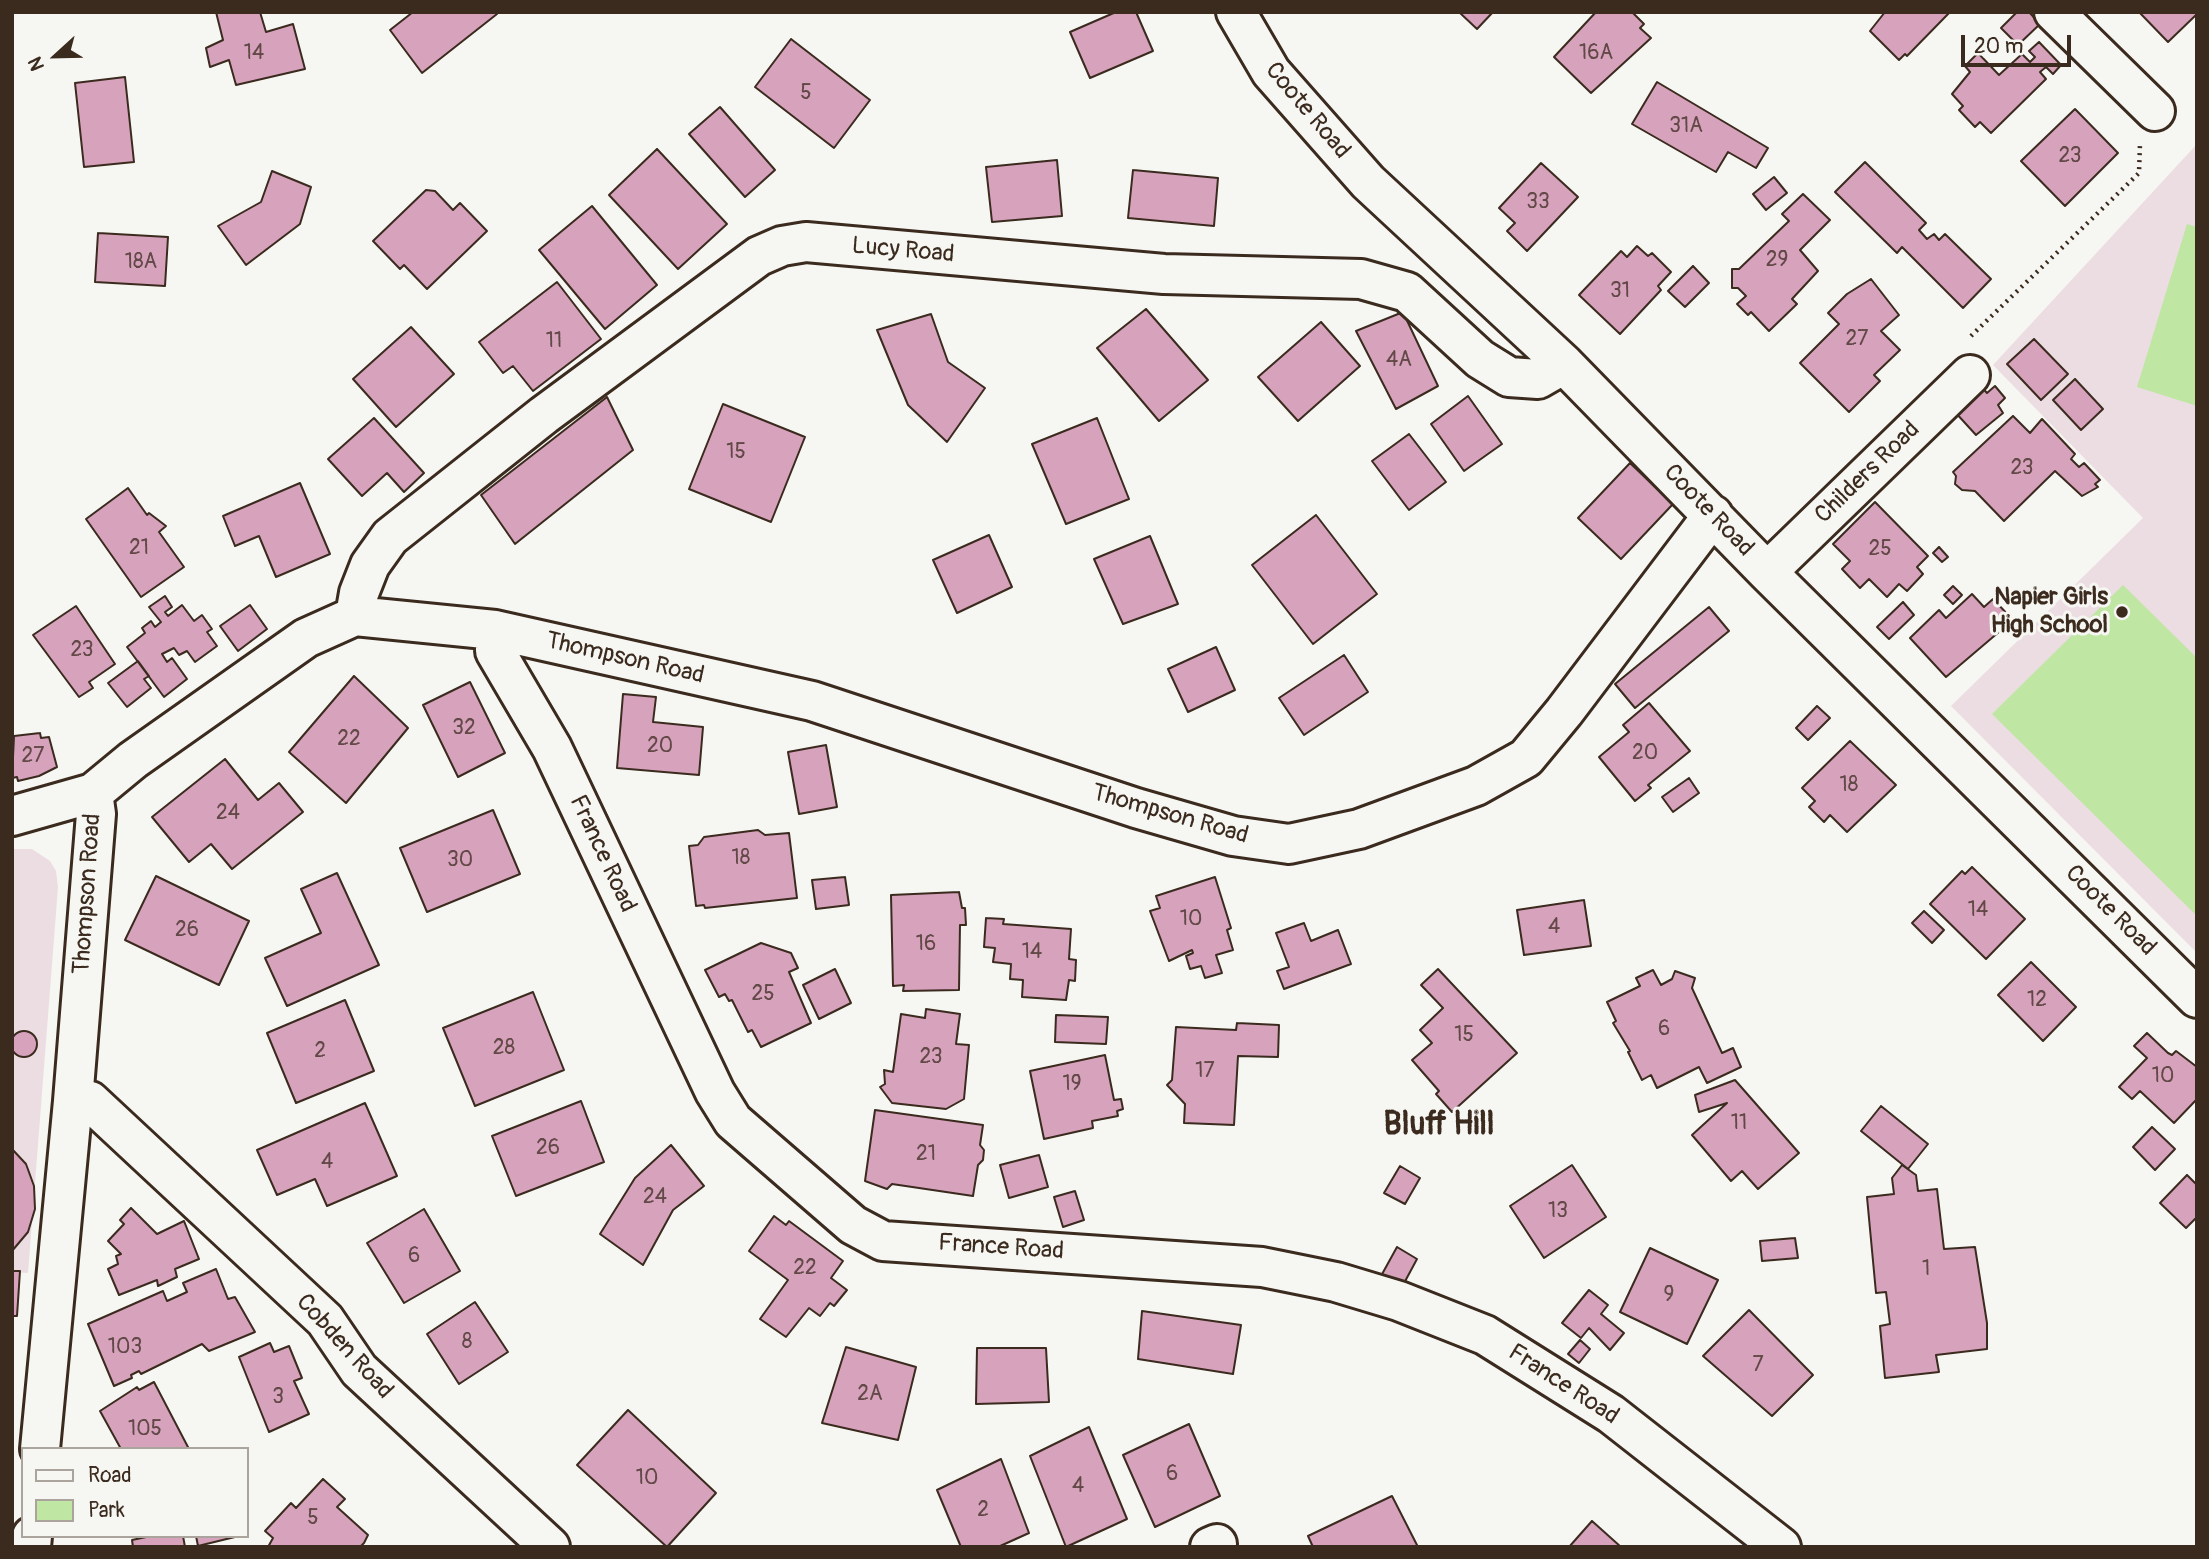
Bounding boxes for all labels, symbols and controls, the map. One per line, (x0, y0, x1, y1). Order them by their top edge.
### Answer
north arrow (21, 21, 91, 91)
scale bar (1964, 21, 2074, 65)
text: 20 m (1974, 33, 2023, 60)
house number: 14 (244, 41, 264, 67)
house number: 16A (1579, 41, 1613, 67)
text: N (23, 53, 50, 74)
street label: Coote Road (1258, 57, 1356, 165)
house number: 5 (800, 81, 812, 107)
house number: 31A (1669, 114, 1703, 140)
house number: 23 (2059, 144, 2081, 170)
house number: 33 (1526, 190, 1550, 216)
street label: Lucy Road (850, 232, 956, 270)
house number: 29 (1766, 248, 1788, 274)
house number: 18A (125, 250, 157, 276)
house number: 31 (1610, 279, 1630, 305)
house number: 27 (1846, 327, 1868, 353)
house number: 11 (546, 329, 562, 355)
house number: 4A (1386, 348, 1412, 374)
street label: Childers Road (1810, 416, 1926, 530)
house number: 15 (726, 440, 746, 466)
house number: 23 (2011, 456, 2033, 482)
street label: Coote Road (1657, 459, 1759, 563)
house number: 21 (129, 536, 149, 562)
house number: 25 (1868, 537, 1892, 563)
place label: Napier Girls High School (1991, 584, 2108, 640)
marker: Napier Girls High School (2114, 604, 2130, 620)
street label: Thompson Road (543, 627, 707, 691)
house number: 23 (71, 638, 93, 664)
house number: 32 (452, 716, 476, 742)
house number: 22 (337, 727, 361, 753)
house number: 20 (647, 734, 673, 760)
house number: 20 (1632, 741, 1658, 767)
house number: 27 (22, 744, 44, 770)
house number: 18 (1840, 773, 1858, 799)
street label: Thompson Road (1089, 779, 1251, 851)
street label: France Road (562, 791, 642, 917)
house number: 24 (216, 801, 240, 827)
street label: Thompson Road (68, 813, 108, 975)
house number: 18 (732, 846, 750, 872)
house number: 30 (447, 848, 473, 874)
street label: Coote Road (2058, 859, 2162, 963)
house number: 14 (1968, 898, 1988, 924)
house number: 10 (1180, 907, 1202, 933)
house number: 4 (1548, 915, 1560, 941)
house number: 26 (175, 918, 199, 944)
house number: 16 (916, 932, 936, 958)
house number: 14 (1022, 940, 1042, 966)
house number: 25 (751, 982, 775, 1008)
house number: 12 (2027, 988, 2047, 1014)
house number: 6 (1658, 1017, 1670, 1043)
house number: 15 (1454, 1023, 1474, 1049)
house number: 28 (493, 1036, 515, 1062)
house number: 2 (314, 1039, 326, 1065)
house number: 23 (920, 1045, 942, 1071)
house number: 17 (1195, 1059, 1215, 1085)
house number: 10 (2152, 1064, 2174, 1090)
house number: 19 (1062, 1072, 1082, 1098)
district label: Bluff Hill (1384, 1107, 1494, 1145)
house number: 11 (1731, 1111, 1747, 1137)
house number: 26 (536, 1136, 560, 1162)
house number: 21 (916, 1142, 936, 1168)
house number: 4 (321, 1150, 333, 1176)
house number: 24 (643, 1185, 667, 1211)
house number: 13 (1548, 1199, 1568, 1225)
street label: France Road (937, 1229, 1065, 1267)
house number: 6 (408, 1244, 420, 1270)
house number: 22 (793, 1256, 817, 1282)
house number: 1 (1922, 1257, 1930, 1283)
house number: 9 (1664, 1283, 1674, 1309)
street label: Cobden Road (289, 1289, 399, 1405)
house number: 8 (462, 1330, 472, 1356)
house number: 103 (108, 1335, 142, 1361)
street label: France Road (1502, 1339, 1624, 1431)
house number: 7 (1752, 1353, 1764, 1379)
house number: 2A (857, 1382, 883, 1408)
house number: 3 (272, 1385, 284, 1411)
house number: 105 (128, 1417, 162, 1443)
legend (21, 1447, 248, 1538)
text: Road (88, 1462, 132, 1489)
house number: 6 (1166, 1462, 1178, 1488)
house number: 10 (636, 1466, 658, 1492)
house number: 4 (1072, 1474, 1084, 1500)
text: Park (88, 1497, 125, 1524)
house number: 2 (977, 1498, 989, 1524)
house number: 5 (307, 1506, 319, 1532)

